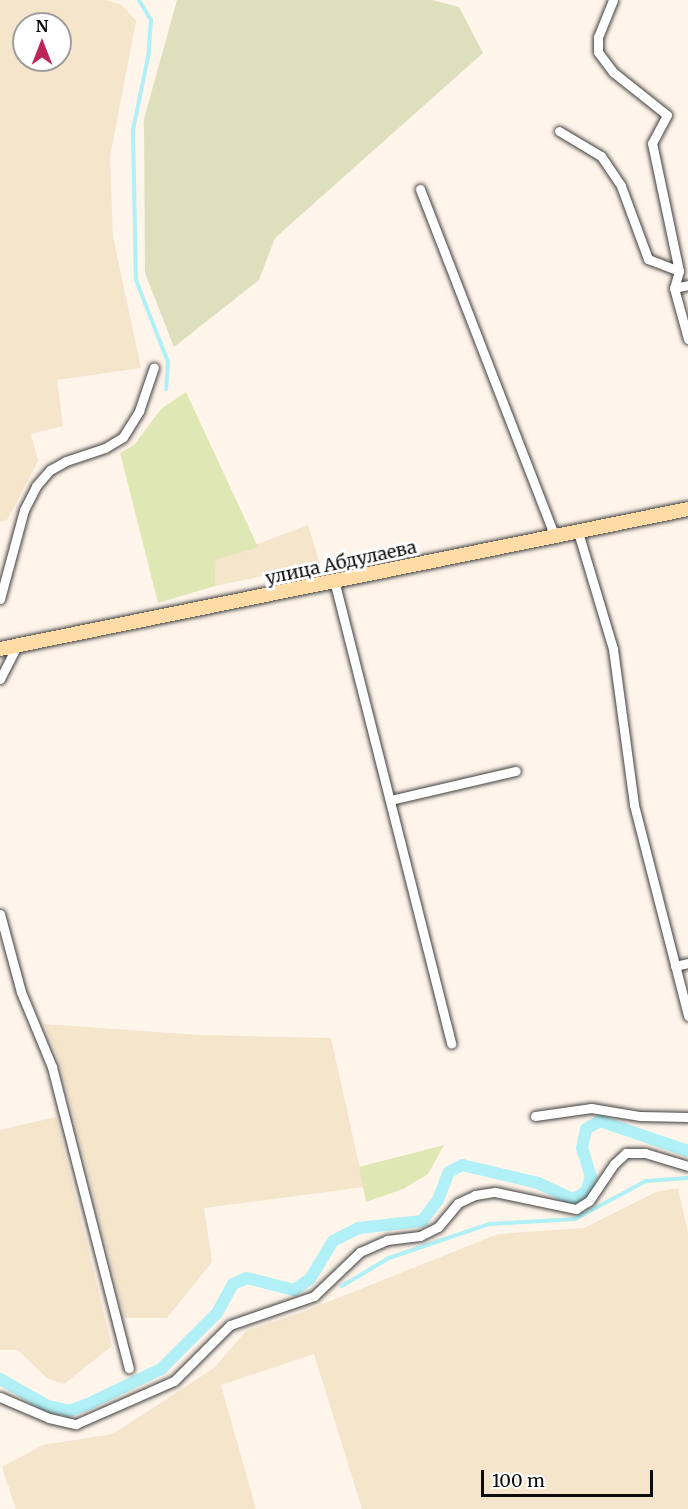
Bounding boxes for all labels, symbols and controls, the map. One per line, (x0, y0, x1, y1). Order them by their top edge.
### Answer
north arrow (12, 12, 72, 72)
text: N (36, 16, 48, 36)
street label: улица Абдулаева (263, 536, 419, 590)
scale bar (484, 1458, 656, 1496)
text: 100 m (492, 1469, 545, 1492)

